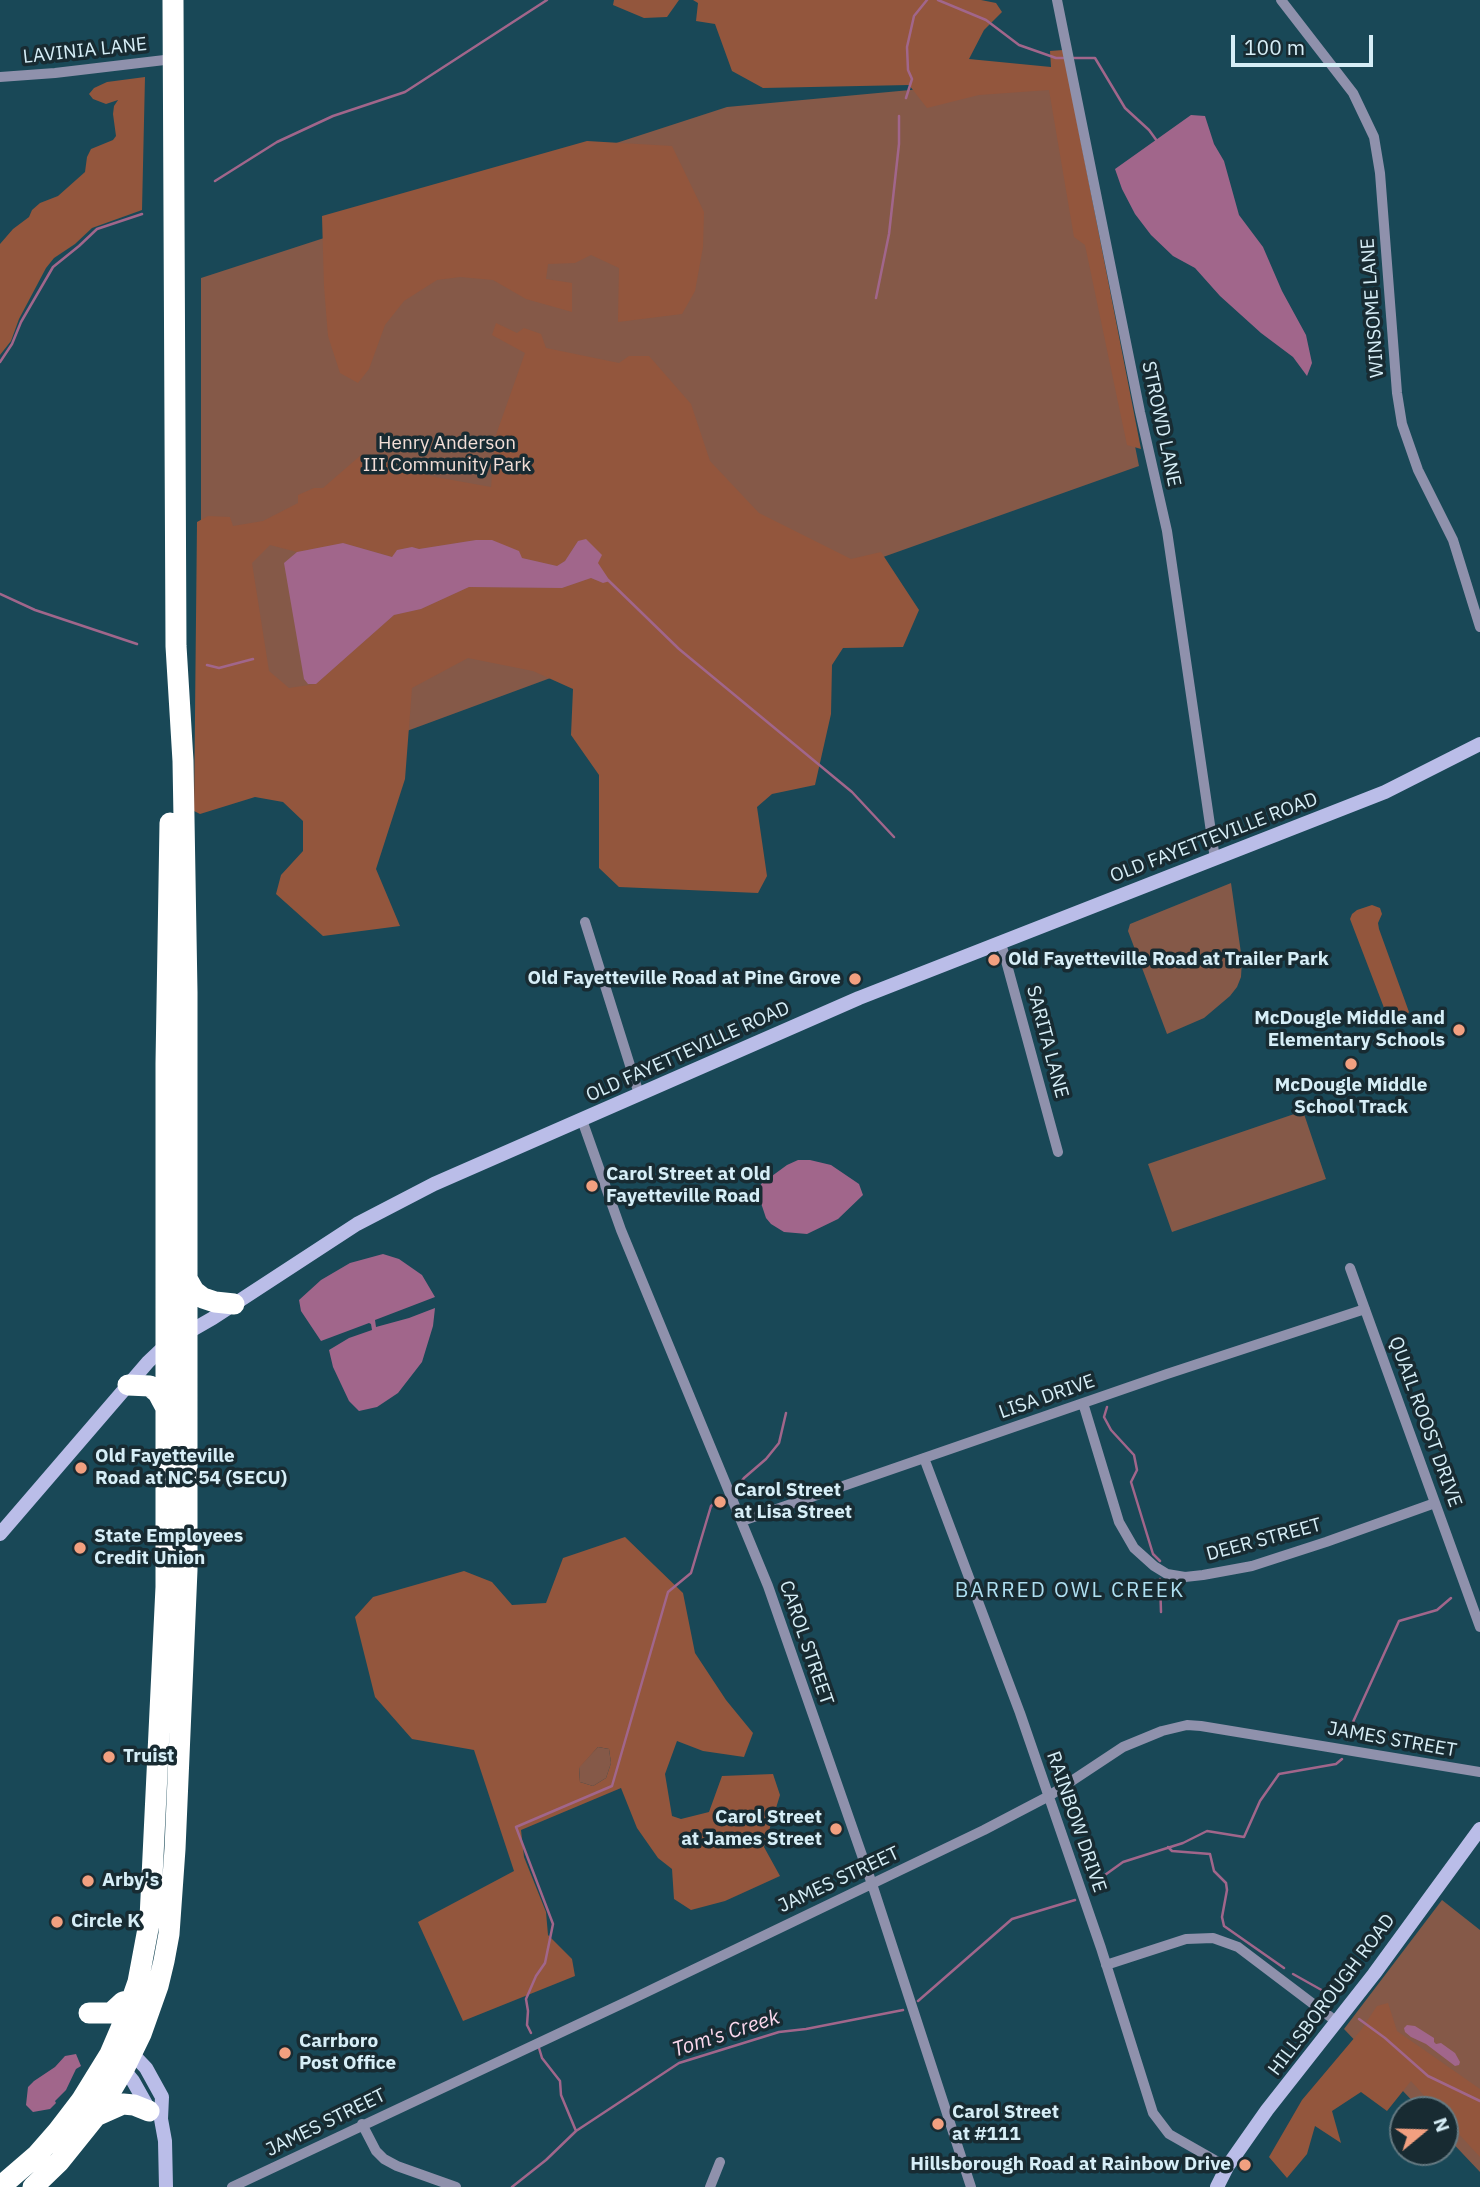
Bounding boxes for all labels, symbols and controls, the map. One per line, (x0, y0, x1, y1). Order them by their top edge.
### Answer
scale bar (1235, 21, 1377, 65)
street label: LAVINIA LANE (22, 33, 148, 69)
text: 100 m (1244, 33, 1305, 61)
street label: WINSOME LANE (1357, 237, 1389, 379)
street label: STROWD LANE (1137, 359, 1185, 489)
park label: Henry Anderson III Community Park (363, 433, 531, 477)
street label: OLD FAYETTEVILLE ROAD (1107, 788, 1321, 888)
place label: Old Fayetteville Road at Trailer Park (1008, 949, 1329, 971)
marker: Old Fayetteville Road at Trailer Park (986, 952, 1002, 968)
place label: Old Fayetteville Road at Pine Grove (527, 968, 841, 990)
marker: Old Fayetteville Road at Pine Grove (847, 971, 863, 987)
street label: SARITA LANE (1021, 983, 1073, 1101)
street label: OLD FAYETTEVILLE ROAD (583, 997, 793, 1107)
place label: McDougle Middle and Elementary Schools (1254, 1008, 1445, 1052)
marker: McDougle Middle and Elementary Schools (1451, 1022, 1467, 1038)
marker: McDougle Middle School Track (1343, 1056, 1359, 1072)
place label: McDougle Middle School Track (1275, 1075, 1427, 1119)
place label: Carol Street at Old Fayetteville Road (606, 1164, 771, 1208)
marker: Carol Street at Old Fayetteville Road (584, 1178, 600, 1194)
street label: QUAIL ROOST DRIVE (1383, 1334, 1467, 1510)
street label: LISA DRIVE (996, 1370, 1098, 1424)
place label: Old Fayetteville Road at NC 54 (SECU) (95, 1446, 287, 1490)
marker: Old Fayetteville Road at NC 54 (SECU) (73, 1460, 89, 1476)
place label: Carol Street at Lisa Street (734, 1480, 852, 1524)
marker: Carol Street at Lisa Street (712, 1494, 728, 1510)
street label: DEER STREET (1204, 1514, 1324, 1566)
place label: State Employees Credit Union (94, 1526, 243, 1570)
marker: State Employees Credit Union (72, 1540, 88, 1556)
street label: CAROL STREET (774, 1578, 838, 1708)
district label: BARRED OWL CREEK (957, 1578, 1183, 1604)
street label: JAMES STREET (1326, 1717, 1458, 1763)
place label: Truist (123, 1746, 174, 1768)
street label: RAINBOW DRIVE (1041, 1748, 1111, 1896)
marker: Truist (101, 1749, 117, 1765)
place label: Carol Street at James Street (681, 1807, 822, 1851)
marker: Carol Street at James Street (828, 1821, 844, 1837)
street label: JAMES STREET (775, 1842, 903, 1918)
place label: Arby's (102, 1870, 159, 1892)
marker: Arby's (80, 1873, 96, 1889)
street label: HILLSBOROUGH ROAD (1264, 1910, 1400, 2080)
place label: Circle K (71, 1911, 140, 1933)
marker: Circle K (49, 1914, 65, 1930)
water label: Tom's Creek (669, 2005, 783, 2063)
place label: Carrboro Post Office (299, 2031, 396, 2075)
marker: Carrboro Post Office (277, 2045, 293, 2061)
street label: JAMES STREET (262, 2084, 390, 2162)
north arrow (1389, 2096, 1459, 2166)
place label: Carol Street at #111 (952, 2102, 1059, 2146)
text: N (1428, 2114, 1456, 2135)
marker: Carol Street at #111 (930, 2116, 946, 2132)
place label: Hillsborough Road at Rainbow Drive (910, 2154, 1231, 2176)
marker: Hillsborough Road at Rainbow Drive (1237, 2157, 1253, 2173)

